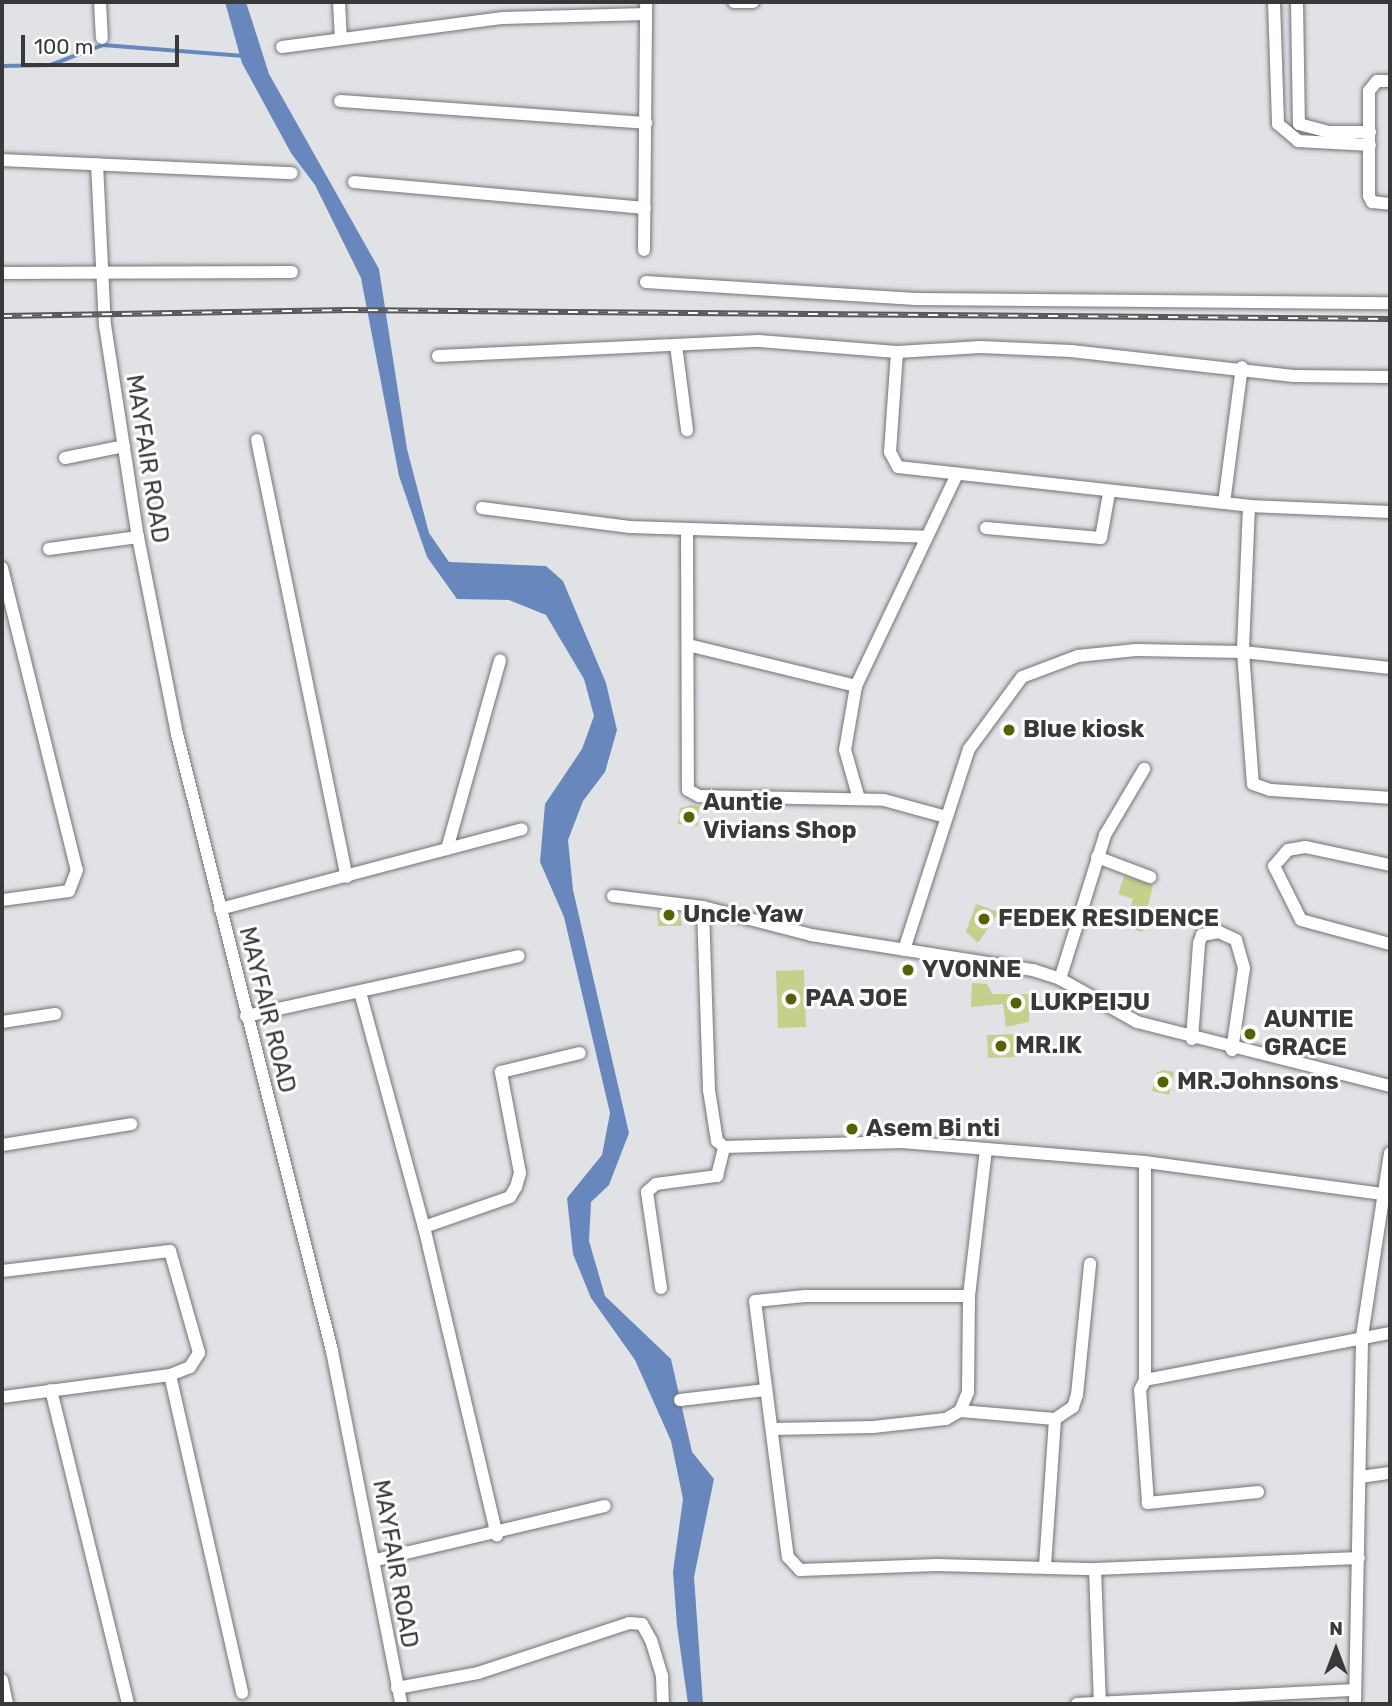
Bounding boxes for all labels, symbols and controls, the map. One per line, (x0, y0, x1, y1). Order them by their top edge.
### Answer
scale bar (24, 21, 182, 65)
text: 100 m (34, 34, 93, 59)
street label: MAYFAIR ROAD (119, 373, 175, 545)
place label: Blue kiosk (1023, 716, 1144, 744)
marker: Blue kiosk (1001, 722, 1017, 738)
place label: Auntie Vivians Shop (703, 789, 857, 845)
marker: Auntie Vivians Shop (681, 809, 697, 825)
place label: Uncle Yaw (683, 901, 804, 929)
place label: FEDEK RESIDENCE (998, 905, 1219, 933)
marker: Uncle Yaw (661, 907, 677, 923)
marker: FEDEK RESIDENCE (976, 911, 992, 927)
street label: MAYFAIR ROAD (232, 924, 302, 1096)
place label: YVONNE (922, 956, 1021, 984)
marker: YVONNE (900, 962, 916, 978)
place label: PAA JOE (805, 985, 908, 1013)
place label: LUKPEIJU (1030, 989, 1150, 1017)
marker: PAA JOE (783, 991, 799, 1007)
marker: LUKPEIJU (1008, 995, 1024, 1011)
place label: AUNTIE GRACE (1264, 1006, 1354, 1062)
marker: AUNTIE GRACE (1242, 1026, 1258, 1042)
place label: MR.IK (1015, 1032, 1082, 1060)
marker: MR.IK (993, 1038, 1009, 1054)
place label: MR.Johnsons (1177, 1068, 1339, 1096)
marker: MR.Johnsons (1155, 1074, 1171, 1090)
place label: Asem Bi nti (866, 1115, 1000, 1143)
marker: Asem Bi nti (844, 1121, 860, 1137)
street label: MAYFAIR ROAD (366, 1478, 424, 1650)
north arrow (1301, 1615, 1371, 1685)
text: N (1329, 1617, 1343, 1640)

